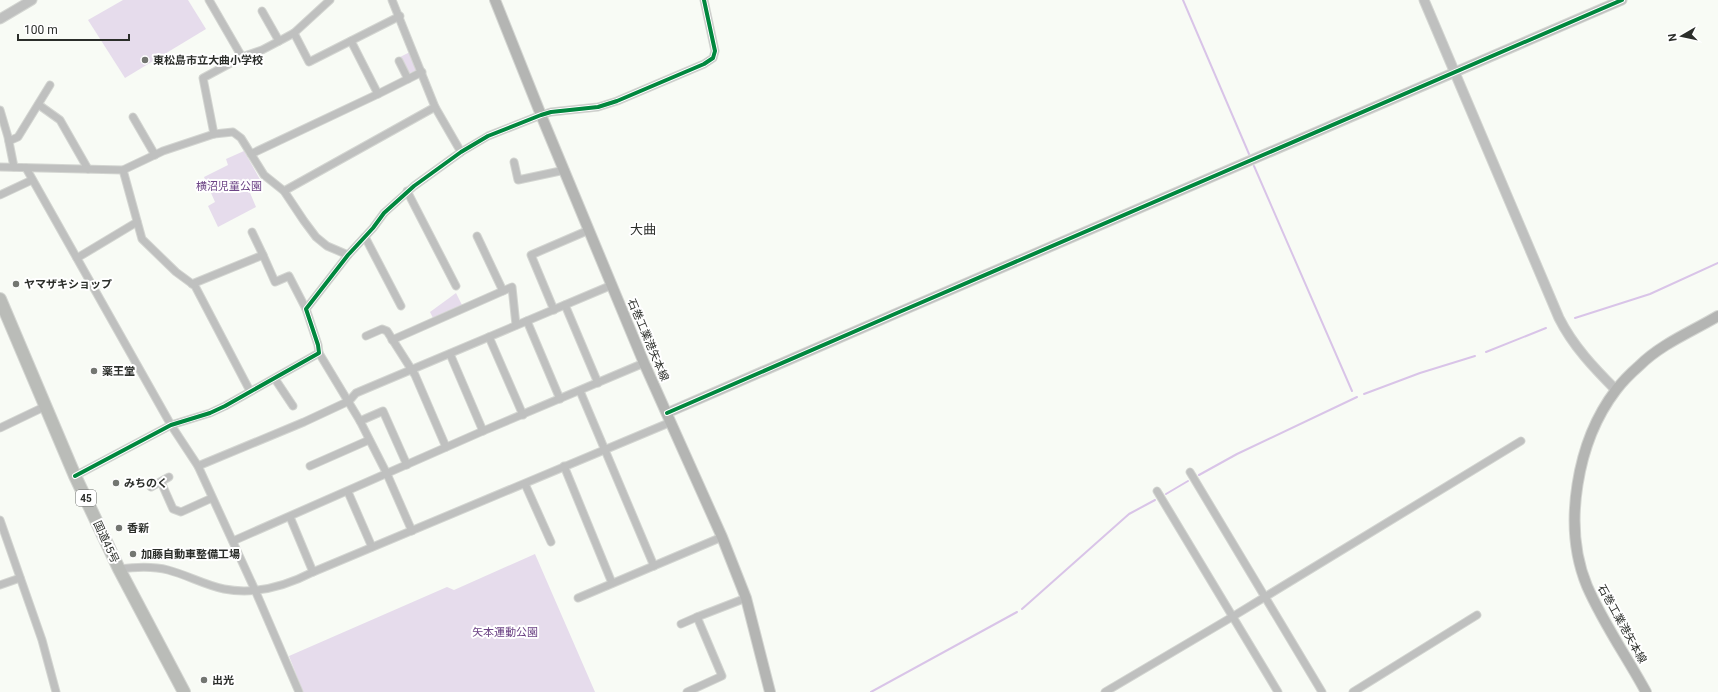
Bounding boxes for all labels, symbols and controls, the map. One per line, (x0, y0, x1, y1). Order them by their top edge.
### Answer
scale bar (18, 16, 129, 42)
north arrow (1662, 16, 1702, 56)
text: 100 m (24, 23, 58, 37)
text: N (1666, 32, 1680, 42)
place label: 東松島市立大曲小学校 (153, 54, 263, 67)
marker: 東松島市立大曲小学校 (140, 55, 150, 65)
park label: 横沼児童公園 (196, 180, 262, 193)
district label: 大曲 (630, 222, 656, 237)
place label: ヤマザキショップ (24, 278, 112, 291)
marker: ヤマザキショップ (11, 279, 21, 289)
street label: 石巻工業港矢本線 (625, 297, 671, 383)
place label: 薬王堂 (102, 365, 135, 378)
marker: 薬王堂 (89, 366, 99, 376)
place label: みちのく (124, 477, 168, 490)
marker: みちのく (111, 478, 121, 488)
road number: 45 (76, 490, 96, 506)
street label: 国道45号 (91, 519, 121, 565)
place label: 香新 (127, 522, 149, 535)
marker: 香新 (114, 523, 124, 533)
place label: 加藤自動車整備工場 (141, 548, 240, 561)
marker: 加藤自動車整備工場 (128, 549, 138, 559)
street label: 石巻工業港矢本線 (1595, 582, 1649, 666)
park label: 矢本運動公園 (472, 626, 538, 639)
place label: 出光 (212, 674, 234, 687)
marker: 出光 (199, 675, 209, 685)

